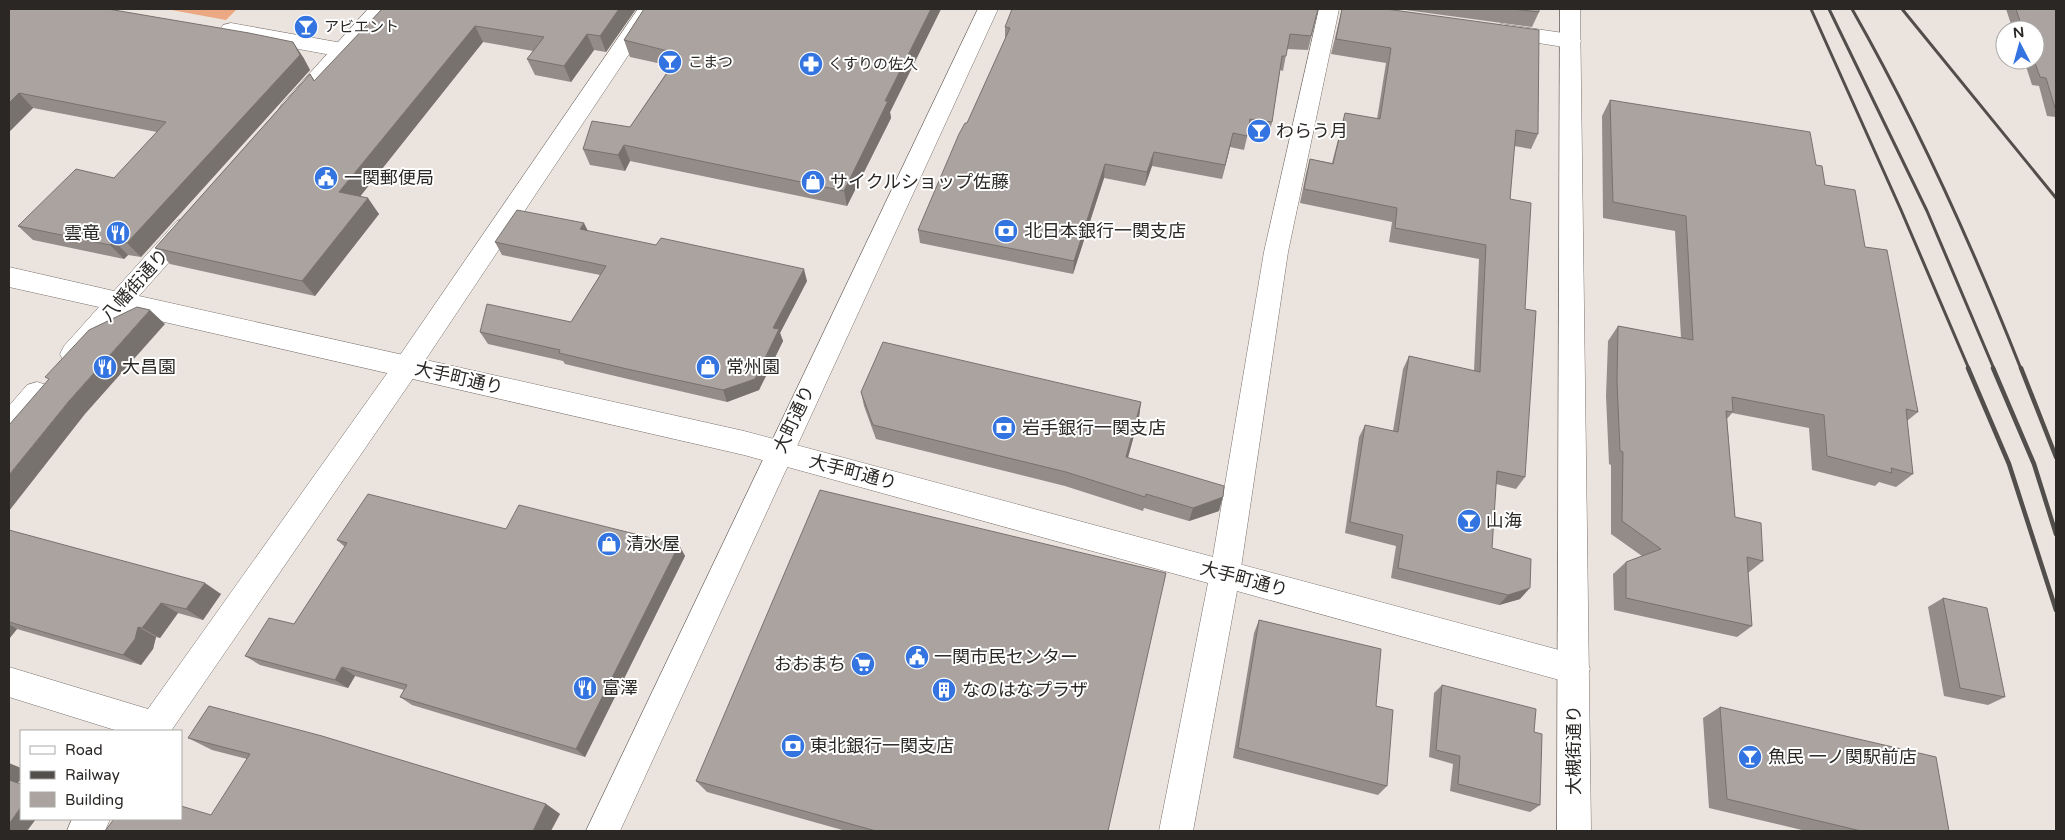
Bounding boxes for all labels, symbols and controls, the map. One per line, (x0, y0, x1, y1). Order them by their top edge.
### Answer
bar icon: アビエント (293, 14, 319, 40)
place label: アビエント (324, 18, 399, 36)
north arrow (1995, 20, 2045, 70)
text: N (2012, 24, 2025, 42)
bar icon: こまつ (657, 49, 683, 75)
pharmacy icon: くすりの佐久 (798, 51, 824, 77)
place label: こまつ (688, 53, 733, 71)
place label: くすりの佐久 (828, 55, 918, 73)
bar icon: わらう月 (1246, 118, 1272, 144)
place label: わらう月 (1276, 120, 1348, 142)
public building icon: 一関郵便局 (313, 165, 339, 191)
place label: 一関郵便局 (344, 167, 434, 189)
shop icon: サイクルショップ佐藤 (800, 169, 826, 195)
place label: サイクルショップ佐藤 (830, 171, 1009, 193)
bank icon: 北日本銀行一関支店 (993, 218, 1019, 244)
restaurant icon: 雲竜 (105, 220, 131, 246)
place label: 北日本銀行一関支店 (1024, 220, 1186, 242)
place label: 雲竜 (64, 222, 100, 244)
street label: 八幡街通り (97, 244, 173, 326)
restaurant icon: 大昌園 (92, 354, 118, 380)
shop icon: 常州園 (695, 354, 721, 380)
place label: 大昌園 (122, 356, 176, 378)
place label: 常州園 (726, 356, 780, 378)
street label: 大手町通り (413, 357, 505, 399)
street label: 大町通り (769, 382, 819, 456)
bank icon: 岩手銀行一関支店 (991, 415, 1017, 441)
place label: 岩手銀行一関支店 (1022, 417, 1166, 439)
street label: 大手町通り (807, 450, 899, 494)
bar icon: 山海 (1456, 508, 1482, 534)
place label: 山海 (1486, 510, 1522, 532)
shop icon: 清水屋 (596, 531, 622, 557)
place label: 清水屋 (626, 533, 680, 555)
street label: 大手町通り (1198, 557, 1290, 601)
public building icon: 一関市民センター (904, 644, 930, 670)
place label: 一関市民センター (934, 646, 1078, 668)
supermarket icon: おおまち (850, 651, 876, 677)
place label: おおまち (774, 653, 846, 675)
restaurant icon: 富澤 (572, 675, 598, 701)
place label: 富澤 (602, 677, 638, 699)
building icon: なのはなプラザ (931, 677, 957, 703)
place label: なのはなプラザ (962, 679, 1088, 701)
street label: 大槻街通り (1563, 705, 1585, 795)
legend (20, 730, 182, 820)
bank icon: 東北銀行一関支店 (780, 733, 806, 759)
place label: 東北銀行一関支店 (810, 735, 954, 757)
text: Road (65, 741, 103, 759)
bar icon: 魚民 一ノ関駅前店 (1737, 744, 1763, 770)
place label: 魚民 一ノ関駅前店 (1768, 746, 1917, 768)
text: Railway (65, 766, 120, 784)
text: Building (65, 791, 124, 809)

